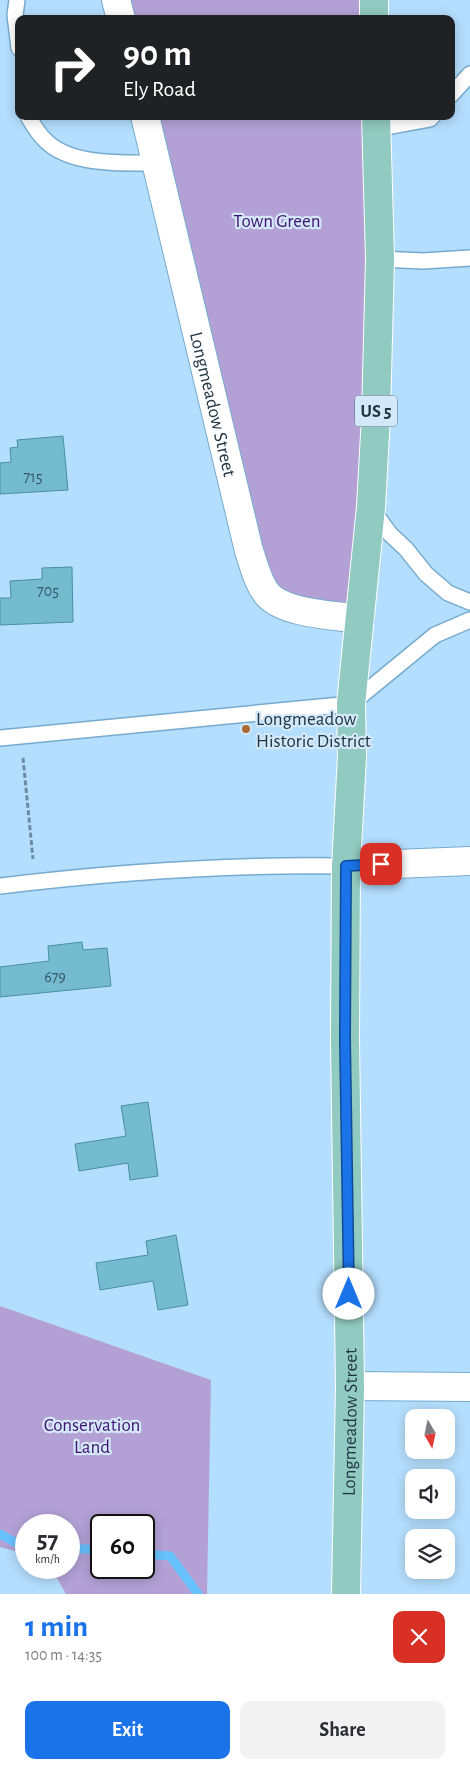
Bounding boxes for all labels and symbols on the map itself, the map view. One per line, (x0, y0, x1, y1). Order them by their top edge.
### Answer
park label: Town Green (233, 212, 321, 231)
street label: Longmeadow Street (186, 330, 239, 479)
road number: US 5 (355, 396, 397, 426)
house number: 715 (24, 469, 42, 485)
house number: 705 (37, 583, 59, 599)
place label: Longmeadow Historic District (256, 710, 371, 751)
marker: Longmeadow Historic District (240, 723, 252, 735)
pin (360, 843, 402, 885)
house number: 679 (44, 969, 66, 985)
position arrow (322, 1267, 374, 1319)
street label: Longmeadow Street (340, 1348, 361, 1496)
north arrow (405, 1409, 455, 1459)
park label: Conservation Land (44, 1416, 140, 1457)
speed limit sign: 60 (90, 1514, 155, 1579)

